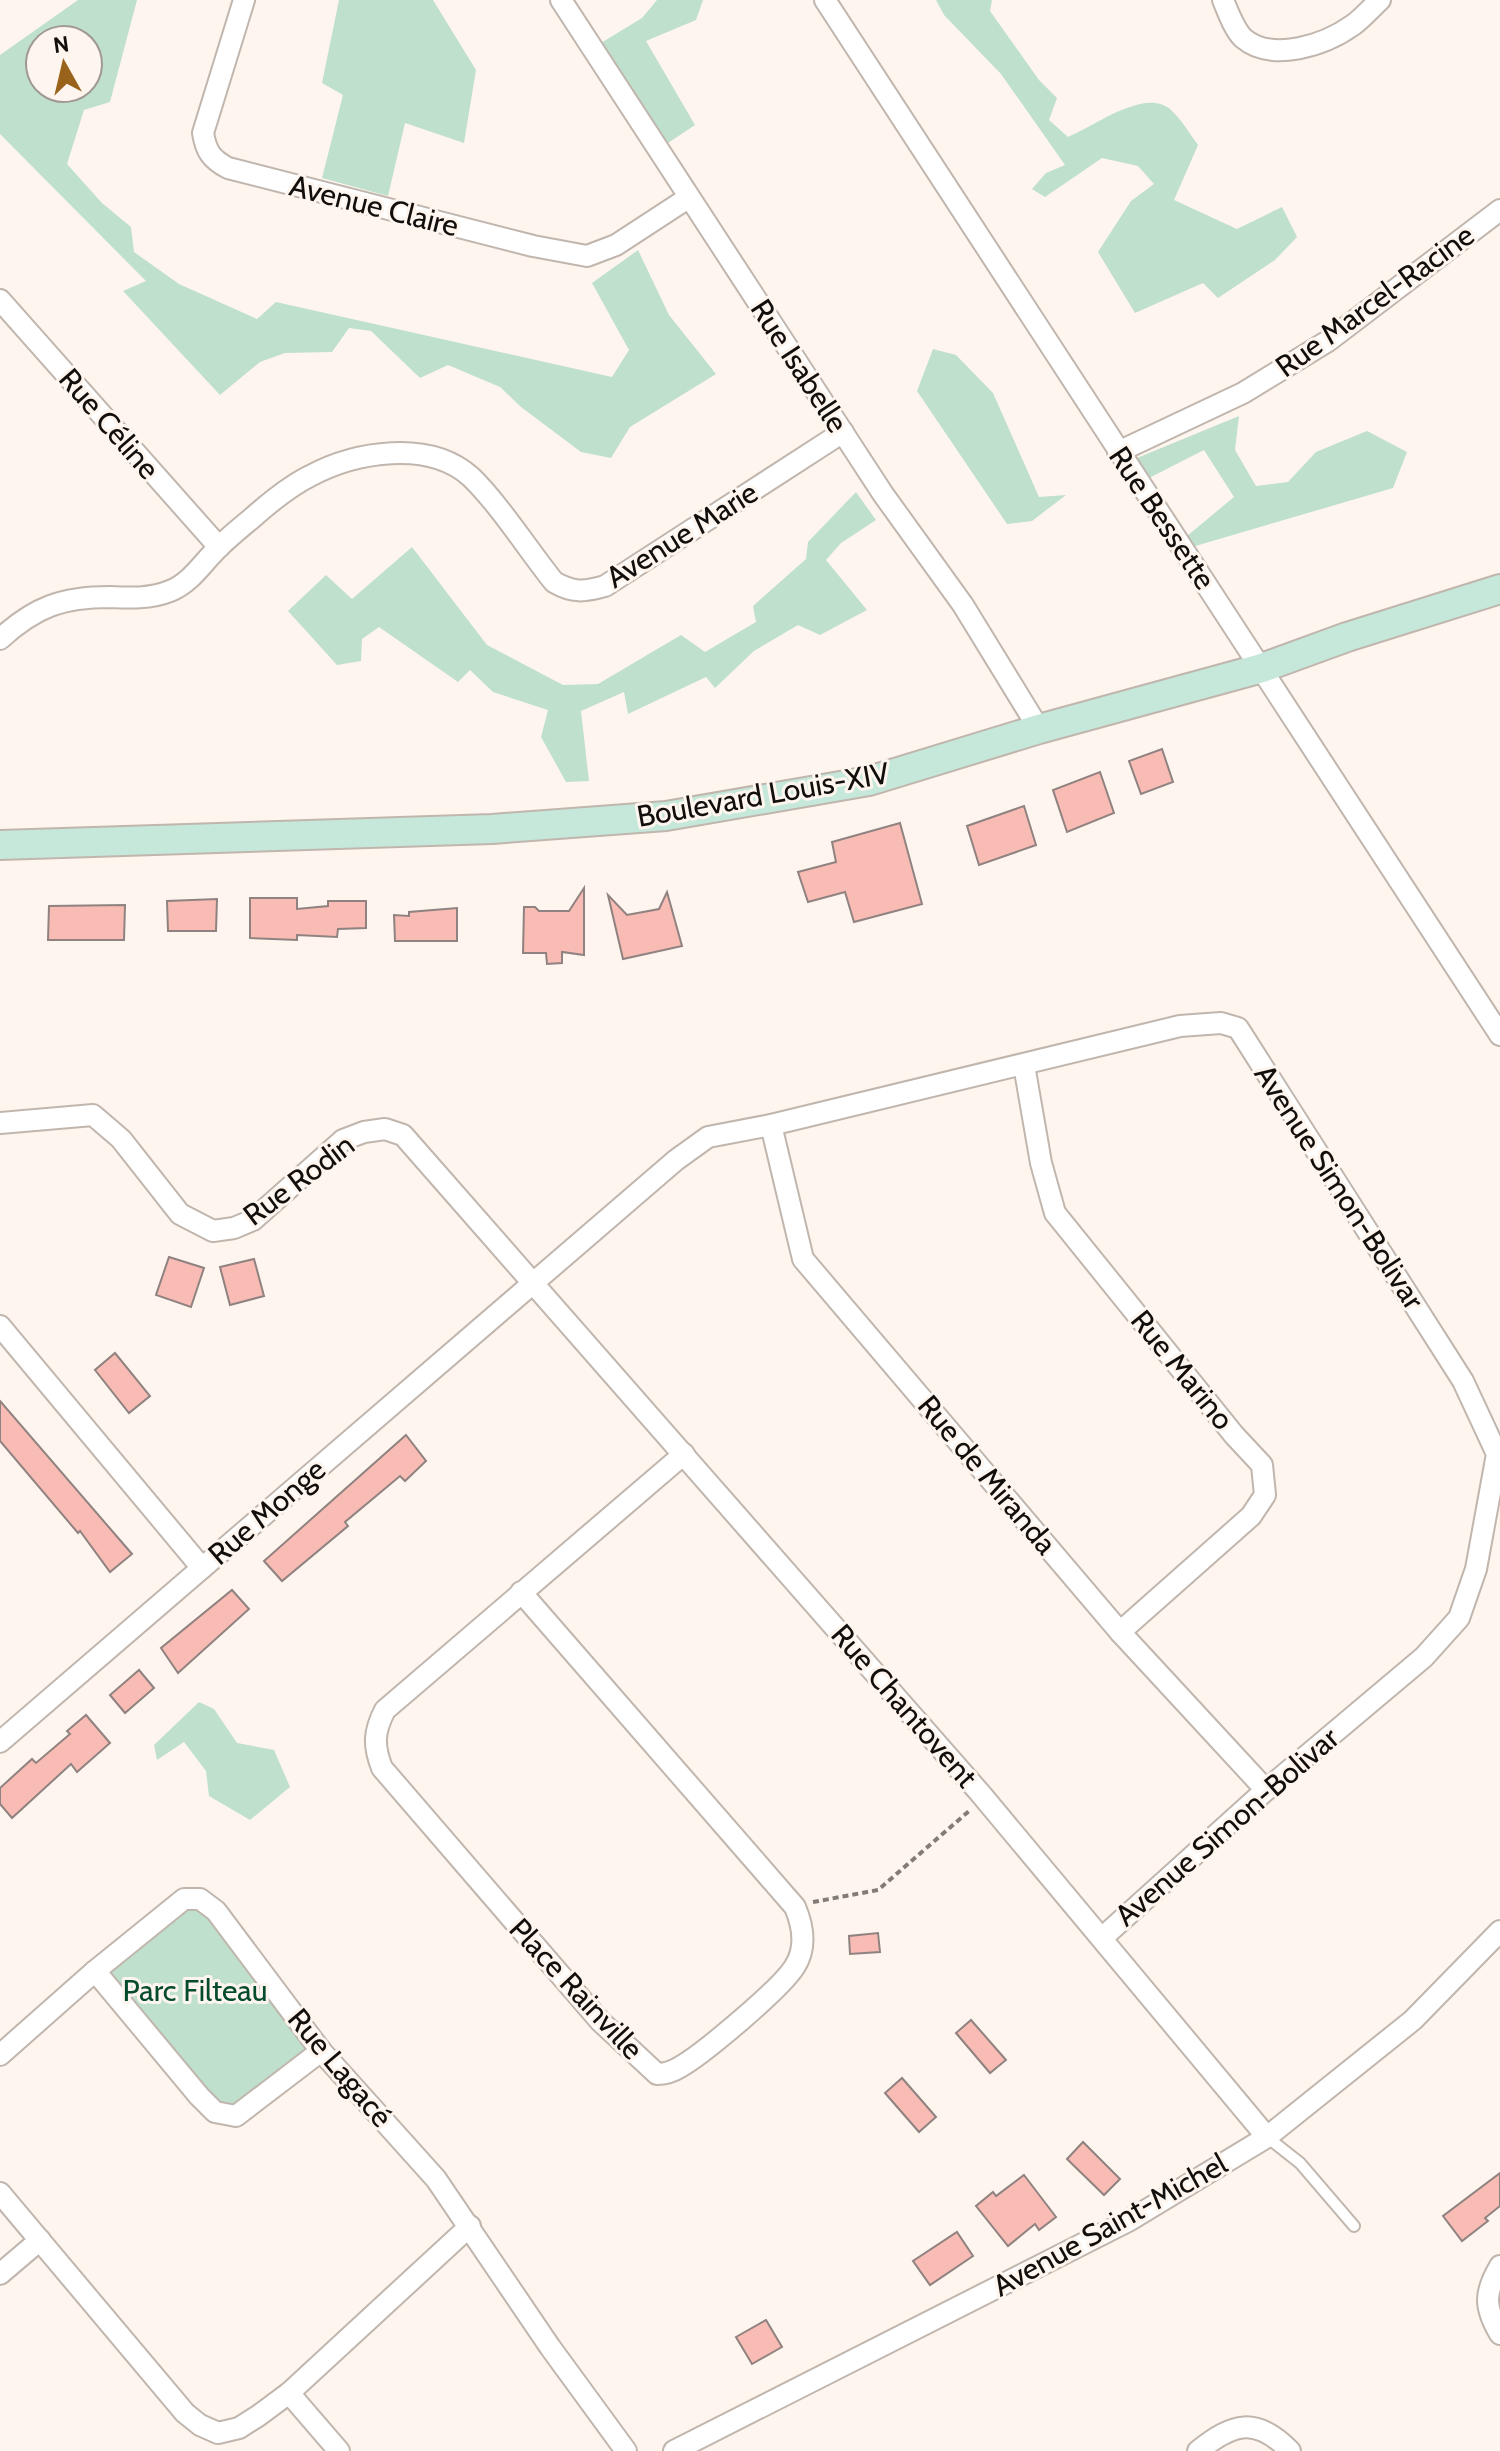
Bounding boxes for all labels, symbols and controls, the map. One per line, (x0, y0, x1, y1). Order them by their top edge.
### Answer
north arrow (24, 24, 104, 104)
text: N (52, 30, 71, 59)
street label: Avenue Claire (286, 167, 462, 244)
street label: Rue Marcel-Racine (1268, 216, 1481, 385)
street label: Rue Isabelle (743, 292, 856, 439)
street label: Rue Céline (51, 361, 167, 487)
street label: Rue Bessette (1101, 439, 1224, 596)
street label: Avenue Marie (599, 473, 764, 596)
street label: Boulevard Louis-XIV (634, 754, 893, 835)
street label: Avenue Simon-Bolivar (1247, 1057, 1433, 1316)
street label: Rue Rodin (236, 1126, 361, 1233)
street label: Rue Marino (1123, 1302, 1242, 1437)
street label: Rue de Miranda (910, 1388, 1065, 1562)
street label: Rue Monge (201, 1451, 333, 1573)
street label: Rue Chantovent (824, 1617, 985, 1795)
street label: Avenue Simon-Bolivar (1107, 1719, 1346, 1934)
street label: Place Rainville (502, 1910, 651, 2067)
park label: Parc Filteau (123, 1972, 267, 2009)
street label: Rue Lagacé (280, 2001, 401, 2134)
street label: Avenue Saint-Michel (986, 2145, 1233, 2304)

